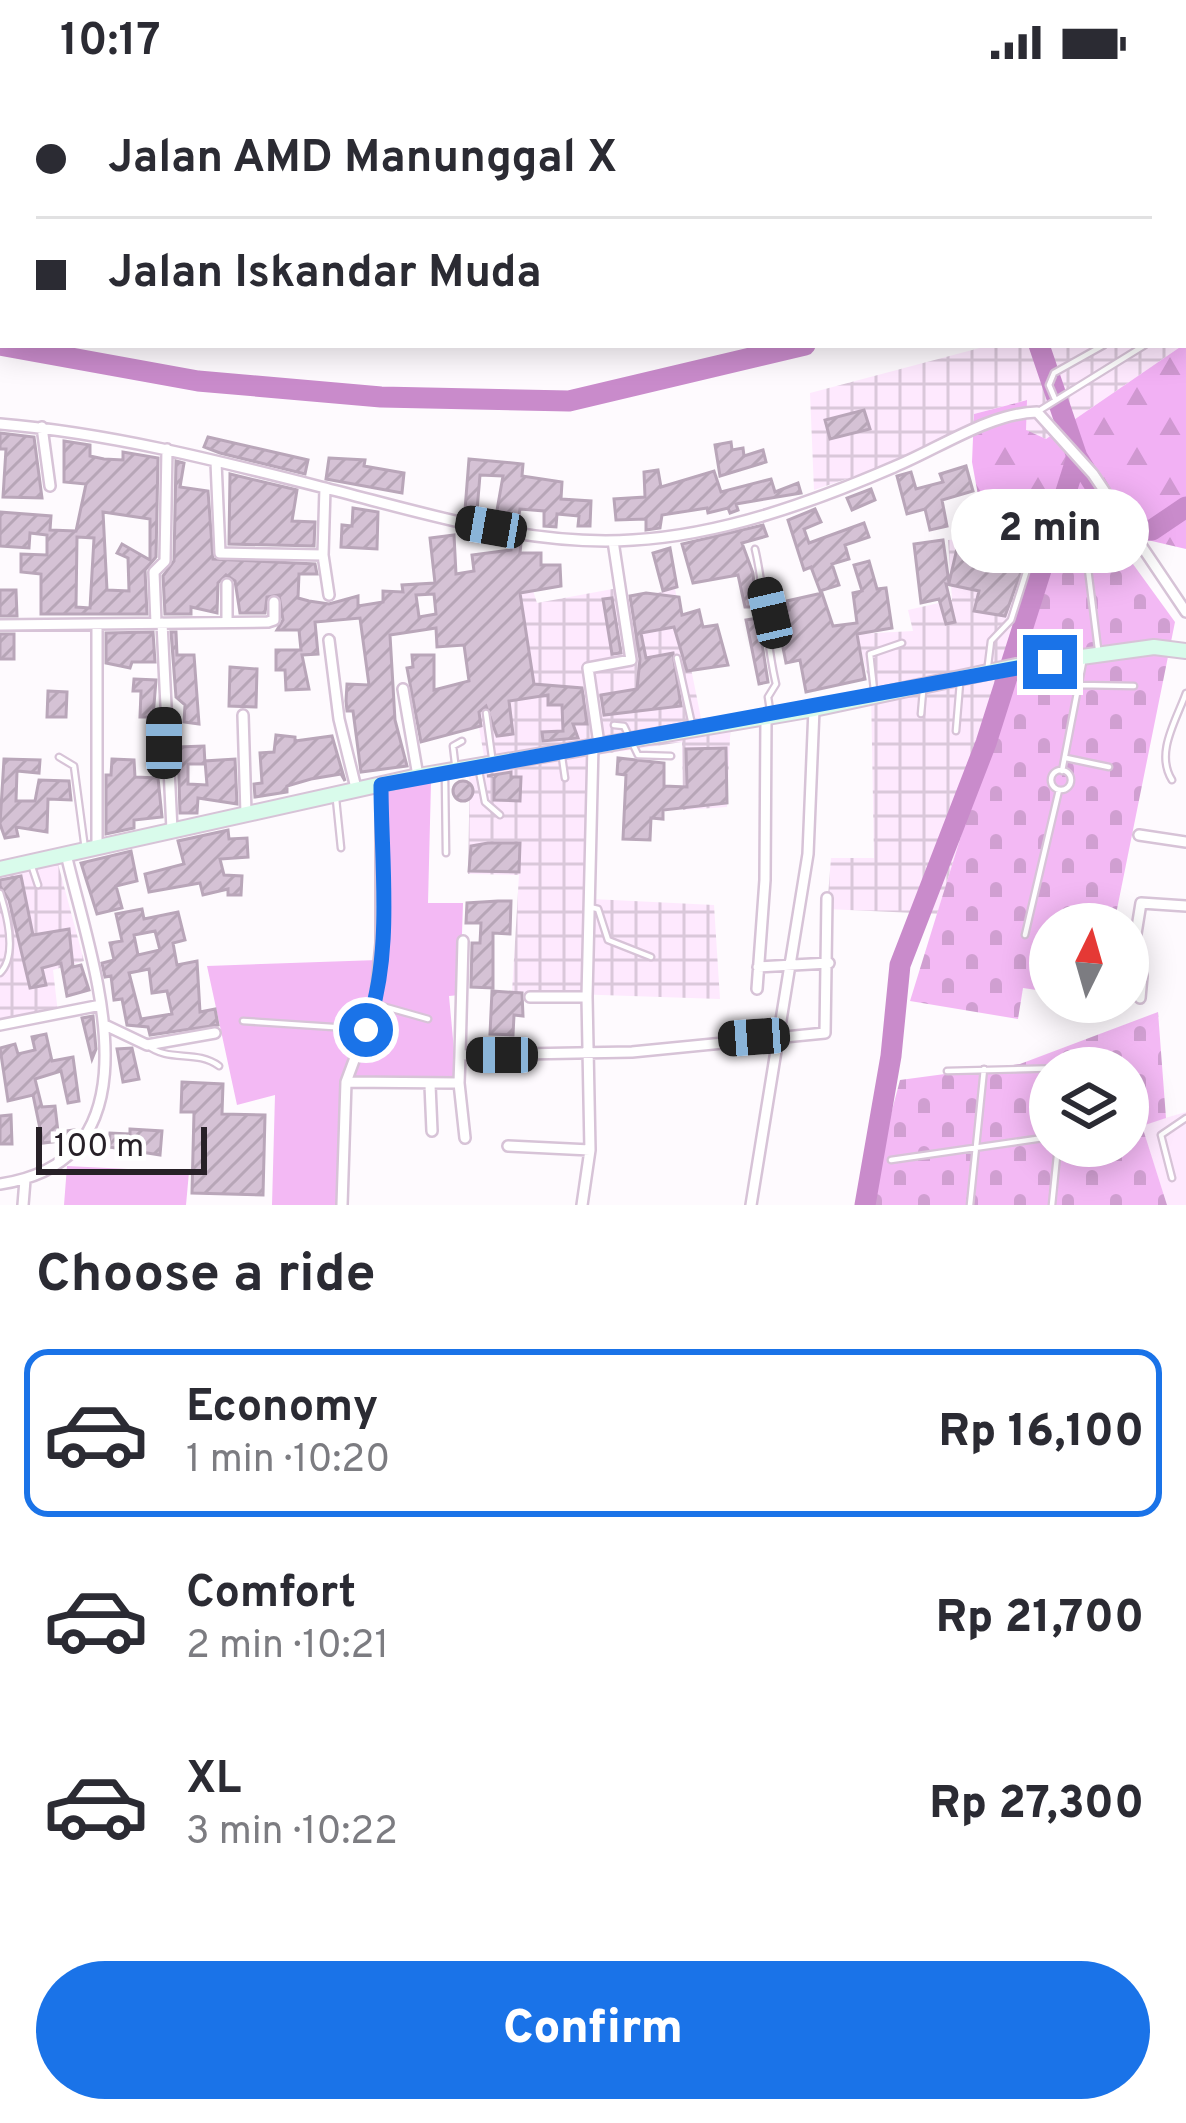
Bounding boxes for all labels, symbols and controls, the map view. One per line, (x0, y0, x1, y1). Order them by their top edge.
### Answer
text: 10:17 (60, 14, 161, 71)
text: Jalan AMD Manunggal X (108, 131, 618, 188)
text: Jalan Iskandar Muda (108, 246, 542, 303)
callout: 2 min (951, 488, 1149, 572)
car (452, 503, 530, 551)
text: 2 min (998, 506, 1102, 555)
car (744, 574, 796, 652)
route end (1023, 635, 1077, 689)
car (146, 707, 182, 779)
north arrow (1029, 903, 1149, 1023)
map controls (1029, 903, 1149, 1167)
route start (339, 1003, 393, 1057)
car (717, 1017, 791, 1057)
car (466, 1037, 538, 1073)
button: layers (1029, 1047, 1149, 1167)
scale bar (36, 1121, 207, 1174)
text: 100 m (54, 1127, 144, 1169)
text: Choose a ride (36, 1242, 376, 1311)
icon: car (42, 1379, 150, 1487)
text: Economy (186, 1380, 378, 1437)
text: Rp 16,100 (939, 1405, 1144, 1462)
text: 1 min · 10:20 (186, 1437, 390, 1486)
icon: car (42, 1565, 150, 1673)
text: Comfort (186, 1566, 356, 1623)
text: Rp 21,700 (936, 1591, 1144, 1648)
text: 2 min · 10:21 (186, 1623, 389, 1672)
icon: car (42, 1751, 150, 1859)
text: XL (186, 1752, 241, 1809)
text: Rp 27,300 (929, 1777, 1144, 1834)
text: 3 min · 10:22 (186, 1809, 398, 1858)
button: Confirm (36, 1961, 1150, 2099)

